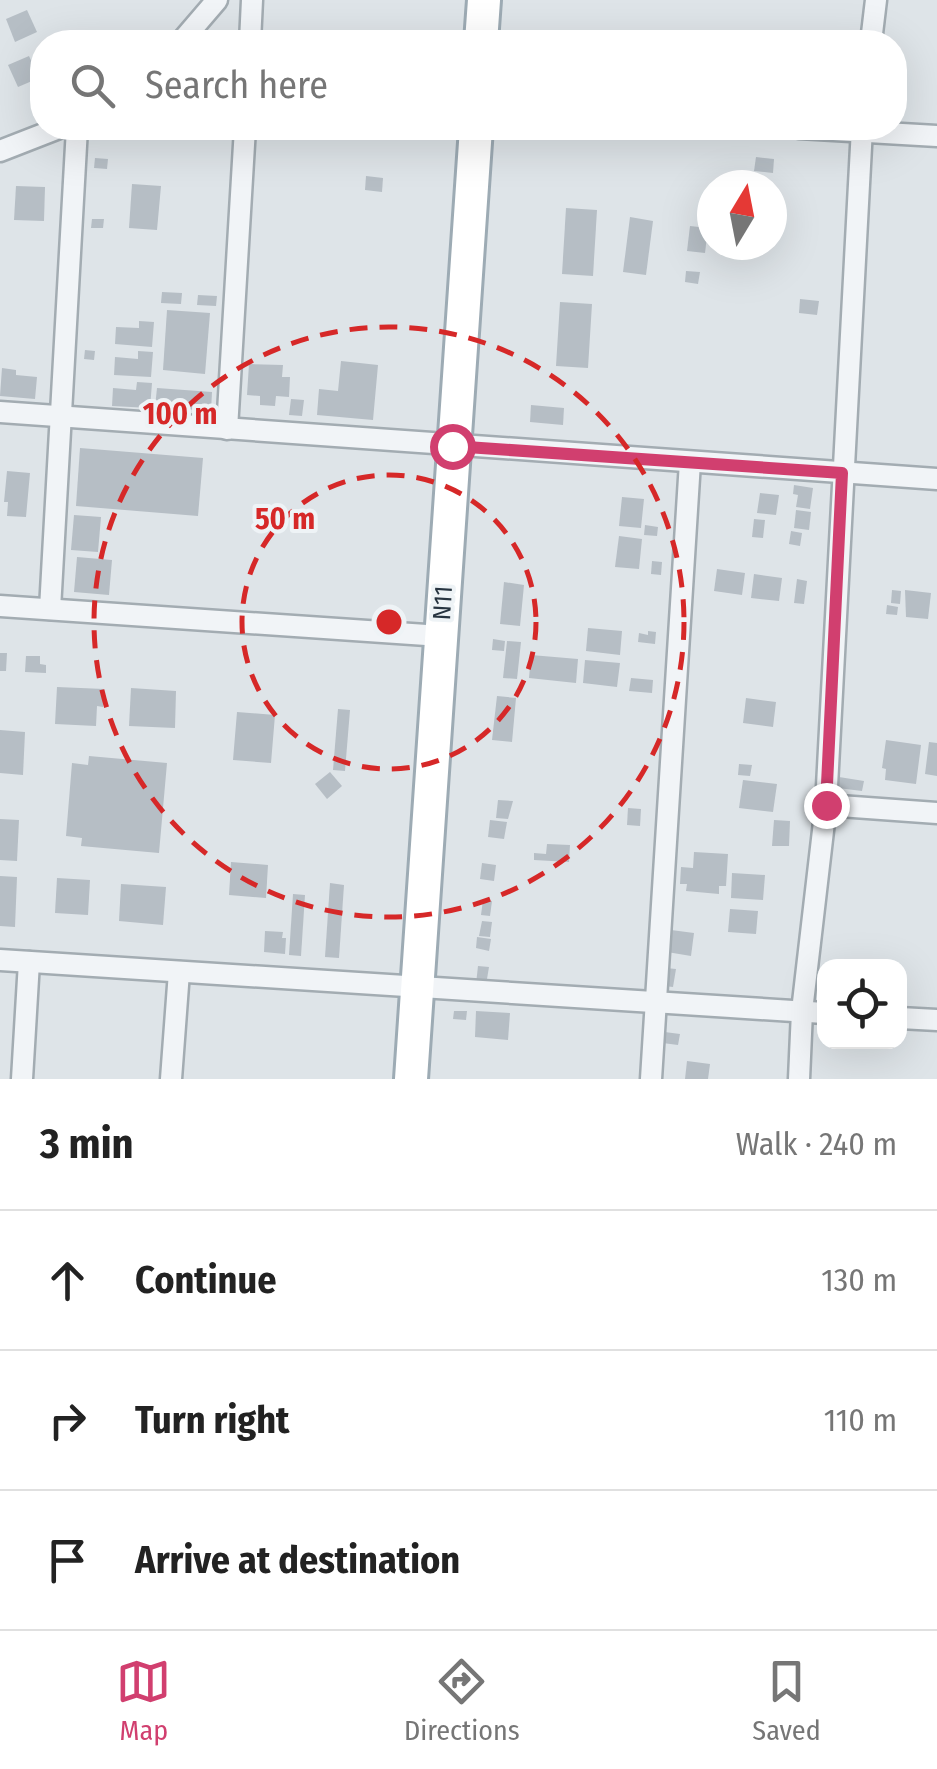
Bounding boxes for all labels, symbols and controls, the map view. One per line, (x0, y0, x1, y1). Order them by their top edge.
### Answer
search box (30, 30, 907, 140)
icon: search (65, 58, 120, 113)
text: Search here (145, 62, 328, 108)
north arrow (697, 170, 787, 260)
text: 100 m (143, 396, 217, 432)
route start (430, 424, 476, 470)
text: 50 m (255, 501, 315, 537)
street label: N11 (427, 585, 459, 621)
centre of rings (371, 604, 407, 640)
route end (804, 783, 850, 829)
map controls (817, 959, 907, 1049)
button: locate (817, 959, 907, 1049)
text: 3 min (40, 1119, 134, 1169)
text: Walk · 240 m (736, 1125, 897, 1163)
icon: ahead (40, 1253, 95, 1308)
text: Continue (135, 1257, 276, 1303)
text: 130 m (821, 1261, 897, 1299)
icon: right (40, 1393, 95, 1448)
text: Turn right (135, 1397, 289, 1443)
text: 110 m (824, 1401, 897, 1439)
icon: arrive (40, 1533, 95, 1588)
text: Arrive at destination (135, 1537, 460, 1583)
tab: Map (116, 1654, 171, 1747)
tab: Directions (404, 1654, 520, 1747)
tab: Saved (752, 1654, 821, 1747)

